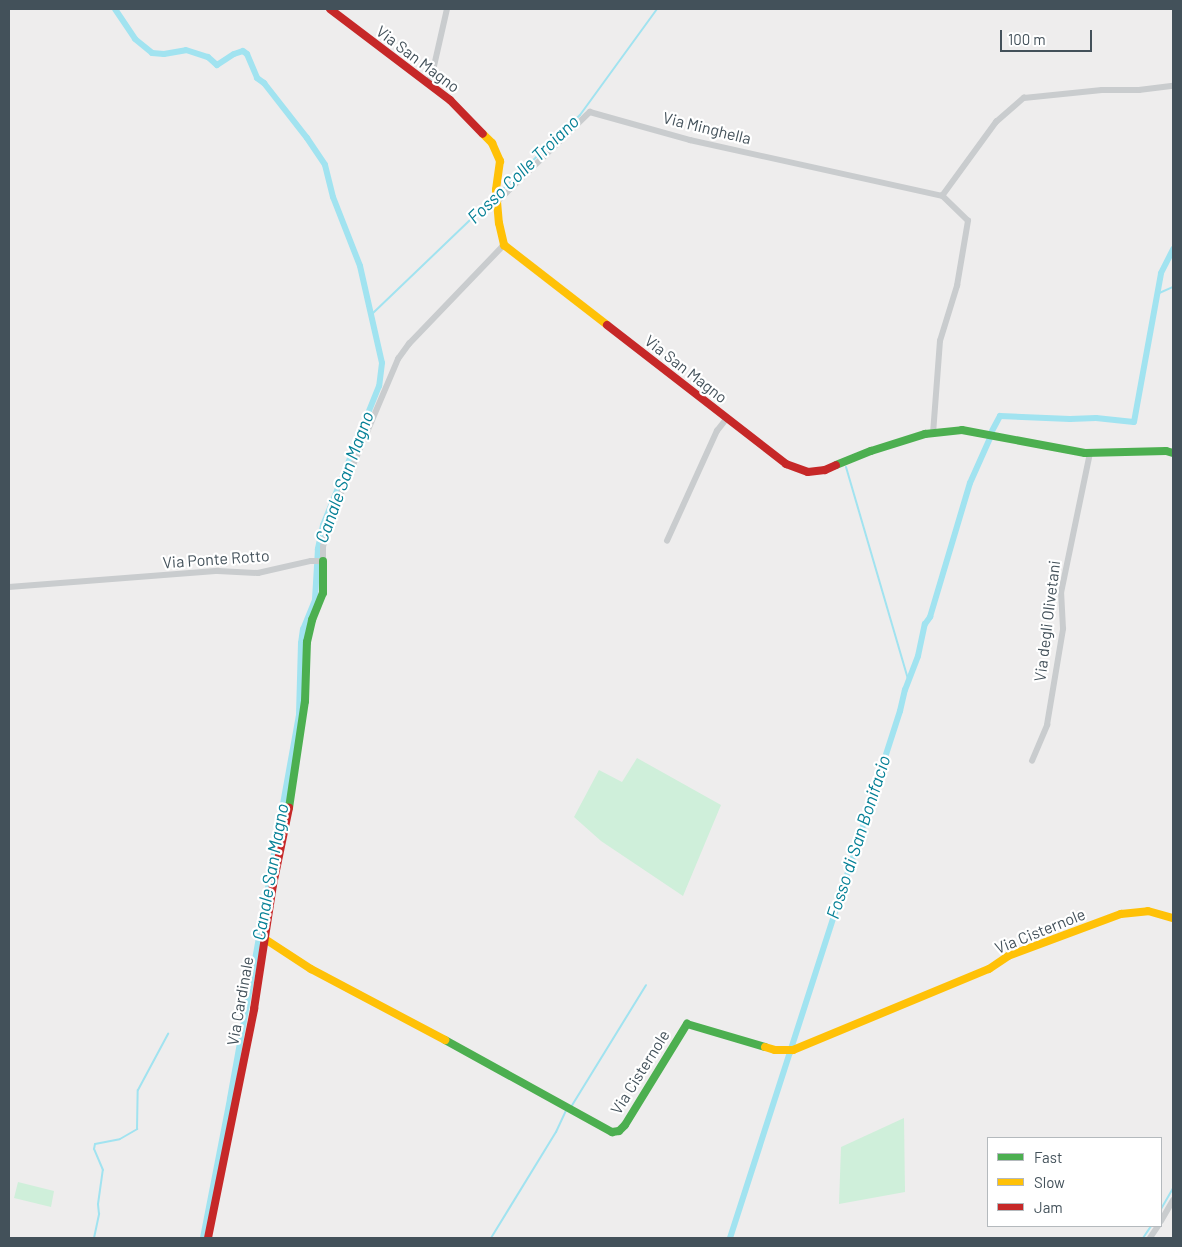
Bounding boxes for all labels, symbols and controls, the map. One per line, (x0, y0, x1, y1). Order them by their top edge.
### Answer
scale bar (1002, 20, 1094, 52)
street label: Via San Magno (372, 21, 464, 97)
text: 100 m (1008, 30, 1046, 48)
street label: Via Minghella (661, 108, 753, 148)
water label: Fosso Colle Troiano (463, 110, 583, 228)
street label: Via San Magno (641, 331, 731, 407)
water label: Canale San Magno (310, 408, 378, 546)
street label: Via Ponte Rotto (162, 546, 270, 572)
street label: Via degli Olivetani (1030, 559, 1064, 683)
water label: Fosso di San Bonifacio (821, 752, 895, 922)
water label: Canale San Magno (247, 802, 293, 942)
street label: Via Cisternole (992, 904, 1088, 958)
street label: Via Cardinale (223, 955, 257, 1047)
street label: Via Cisternole (606, 1026, 674, 1118)
legend (987, 1137, 1162, 1227)
text: Fast (1034, 1148, 1062, 1166)
text: Slow (1034, 1173, 1065, 1191)
text: Jam (1034, 1198, 1063, 1216)

